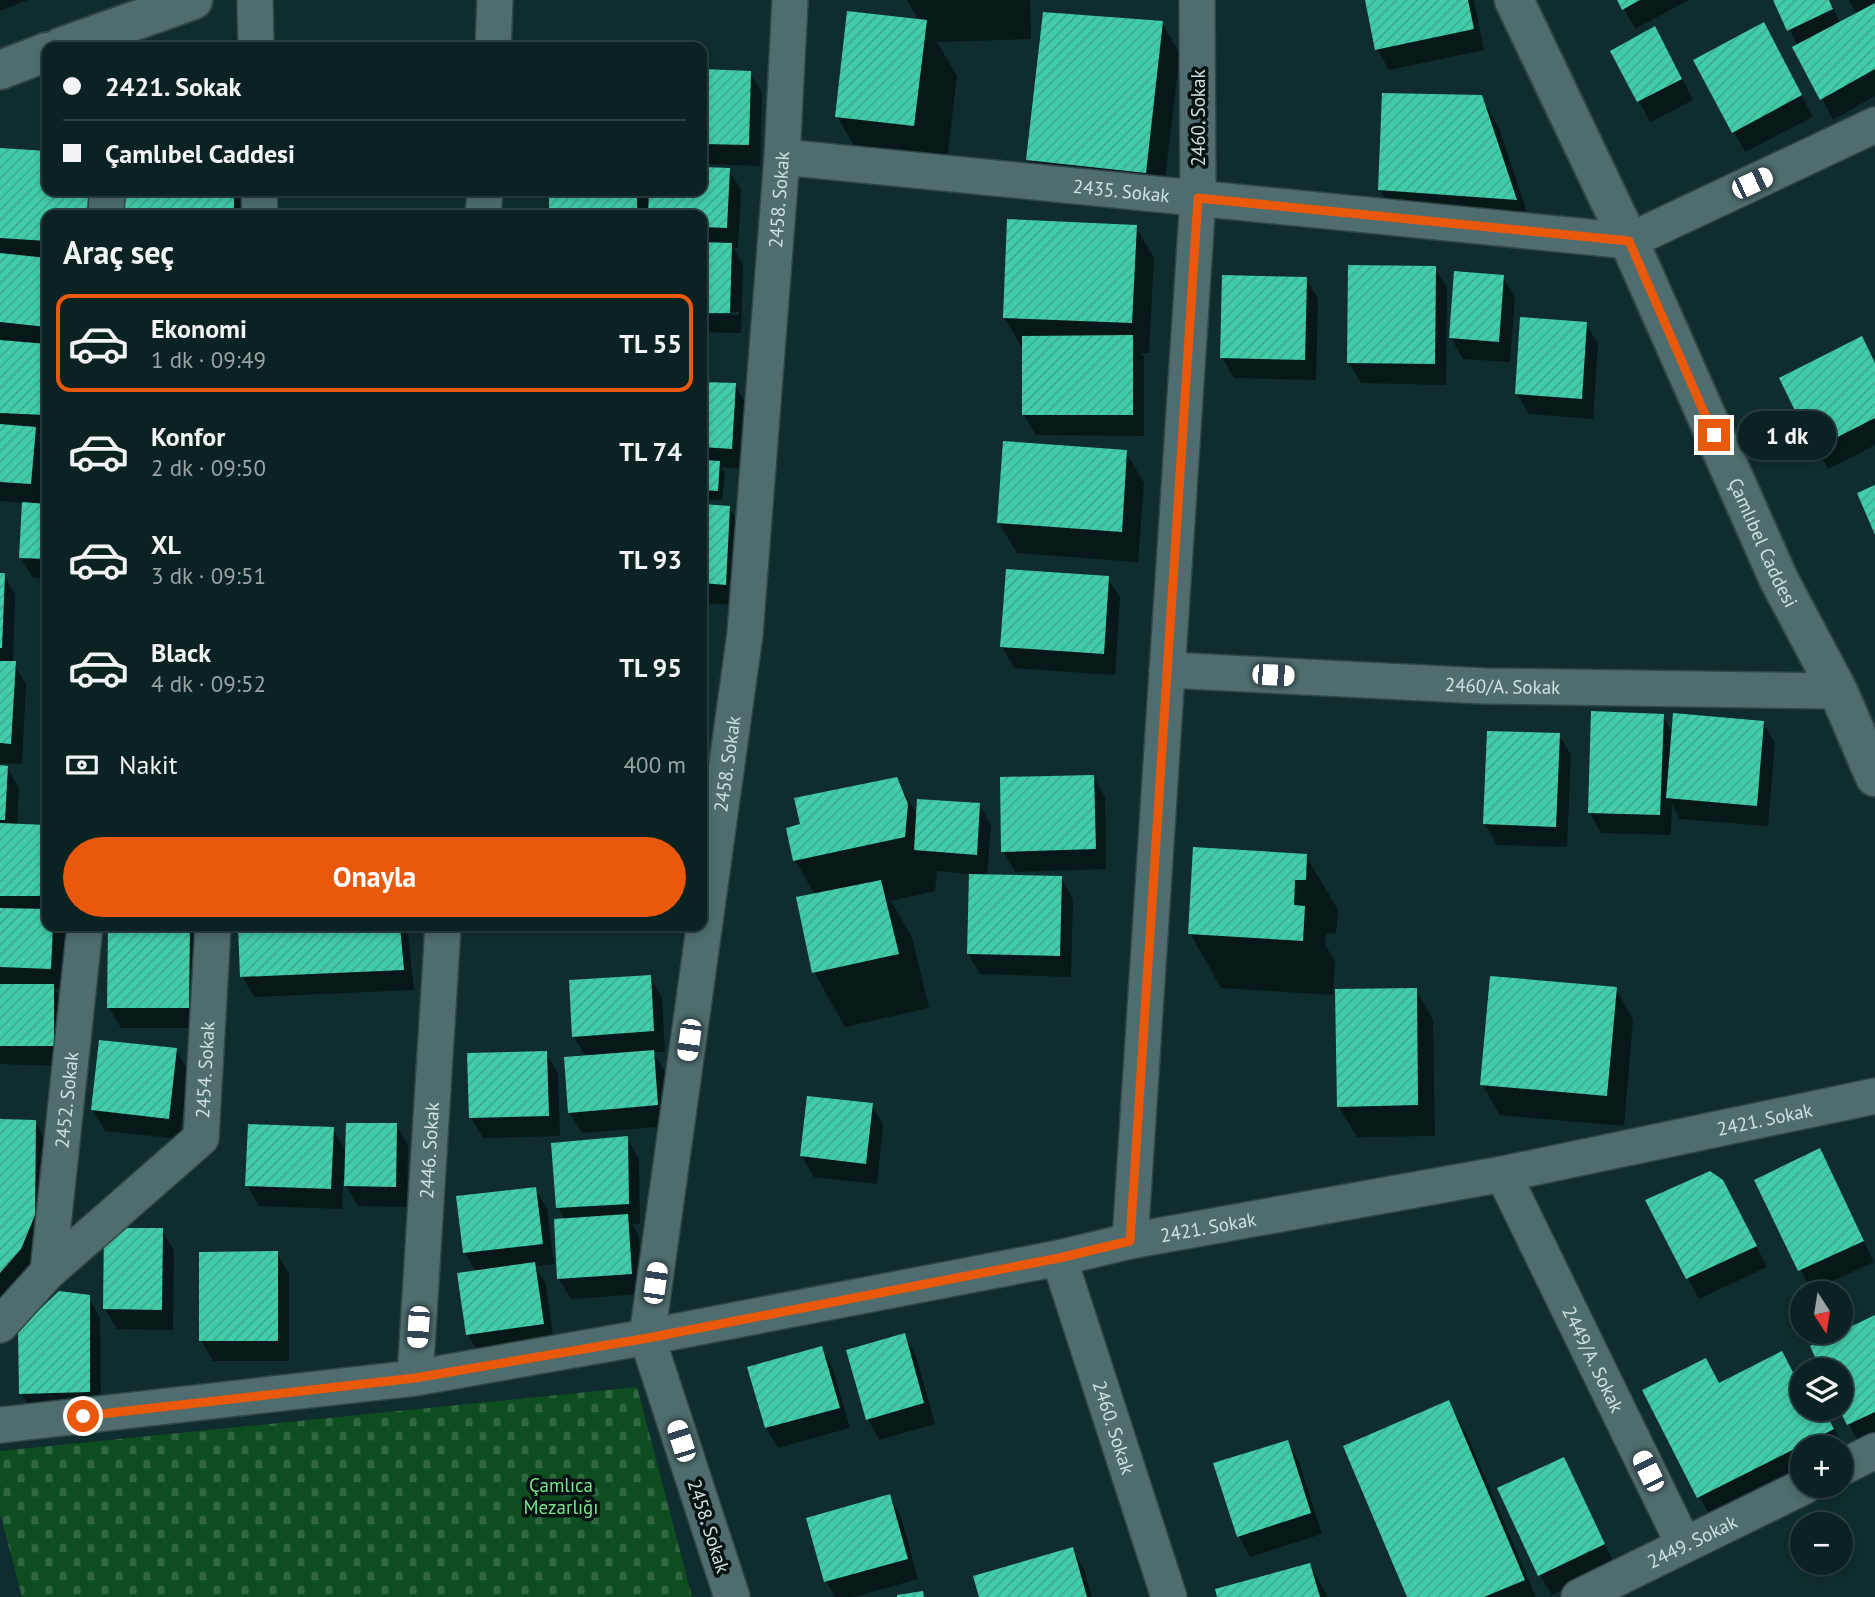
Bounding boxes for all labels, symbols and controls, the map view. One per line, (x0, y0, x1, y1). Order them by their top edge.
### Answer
text: 2421. Sokak (105, 70, 241, 103)
street label: 2460. Sokak (1186, 70, 1210, 166)
text: Çamlıbel Caddesi (105, 137, 295, 170)
street label: 2458. Sokak (763, 151, 794, 249)
car (1729, 165, 1776, 201)
street label: 2435. Sokak (1072, 174, 1171, 207)
text: Araç seç (63, 231, 174, 273)
icon: car (67, 312, 130, 375)
text: Ekonomi (151, 312, 247, 345)
text: TL 55 (619, 327, 682, 360)
text: 1 dk · 09:49 (151, 345, 266, 374)
callout: 1 dk (1738, 410, 1837, 460)
route end (1698, 419, 1730, 451)
icon: car (67, 420, 130, 483)
text: Konfor (151, 420, 225, 453)
text: 1 dk (1766, 421, 1808, 450)
text: TL 74 (619, 435, 682, 468)
text: 2 dk · 09:50 (151, 453, 266, 482)
street label: Çamlıbel Caddesi (1723, 474, 1803, 611)
icon: car (67, 528, 130, 591)
text: XL (151, 528, 181, 561)
text: TL 93 (619, 543, 682, 576)
text: 3 dk · 09:51 (151, 561, 266, 590)
icon: car (67, 636, 130, 699)
text: Black (151, 636, 211, 669)
text: TL 95 (619, 651, 682, 684)
car (1252, 663, 1295, 687)
text: 4 dk · 09:52 (151, 669, 266, 698)
street label: 2460/A. Sokak (1444, 672, 1560, 699)
street label: 2458. Sokak (708, 714, 745, 814)
icon: cash (63, 746, 101, 784)
text: Nakit (119, 748, 178, 781)
text: 400 m (624, 750, 686, 779)
button: Onayla (63, 837, 686, 917)
car (676, 1018, 703, 1062)
street label: 2454. Sokak (190, 1021, 220, 1119)
street label: 2452. Sokak (49, 1050, 83, 1150)
street label: 2421. Sokak (1715, 1097, 1815, 1141)
street label: 2446. Sokak (414, 1101, 444, 1200)
street label: 2421. Sokak (1158, 1207, 1258, 1247)
car (642, 1261, 669, 1305)
north arrow (1790, 1281, 1853, 1344)
map controls (1790, 1281, 1853, 1575)
street label: 2449/A. Sokak (1557, 1302, 1629, 1416)
car (407, 1305, 430, 1349)
button: layers (1790, 1358, 1853, 1421)
street label: 2460. Sokak (1088, 1377, 1140, 1477)
route start (67, 1400, 99, 1432)
car (665, 1418, 698, 1464)
button: + (1790, 1435, 1853, 1498)
car (1630, 1448, 1667, 1494)
park label: Çamlıca Mezarlığı (524, 1473, 598, 1519)
street label: 2458. Sokak (683, 1476, 735, 1576)
street label: 2449. Sokak (1643, 1509, 1741, 1574)
button: − (1790, 1512, 1853, 1575)

